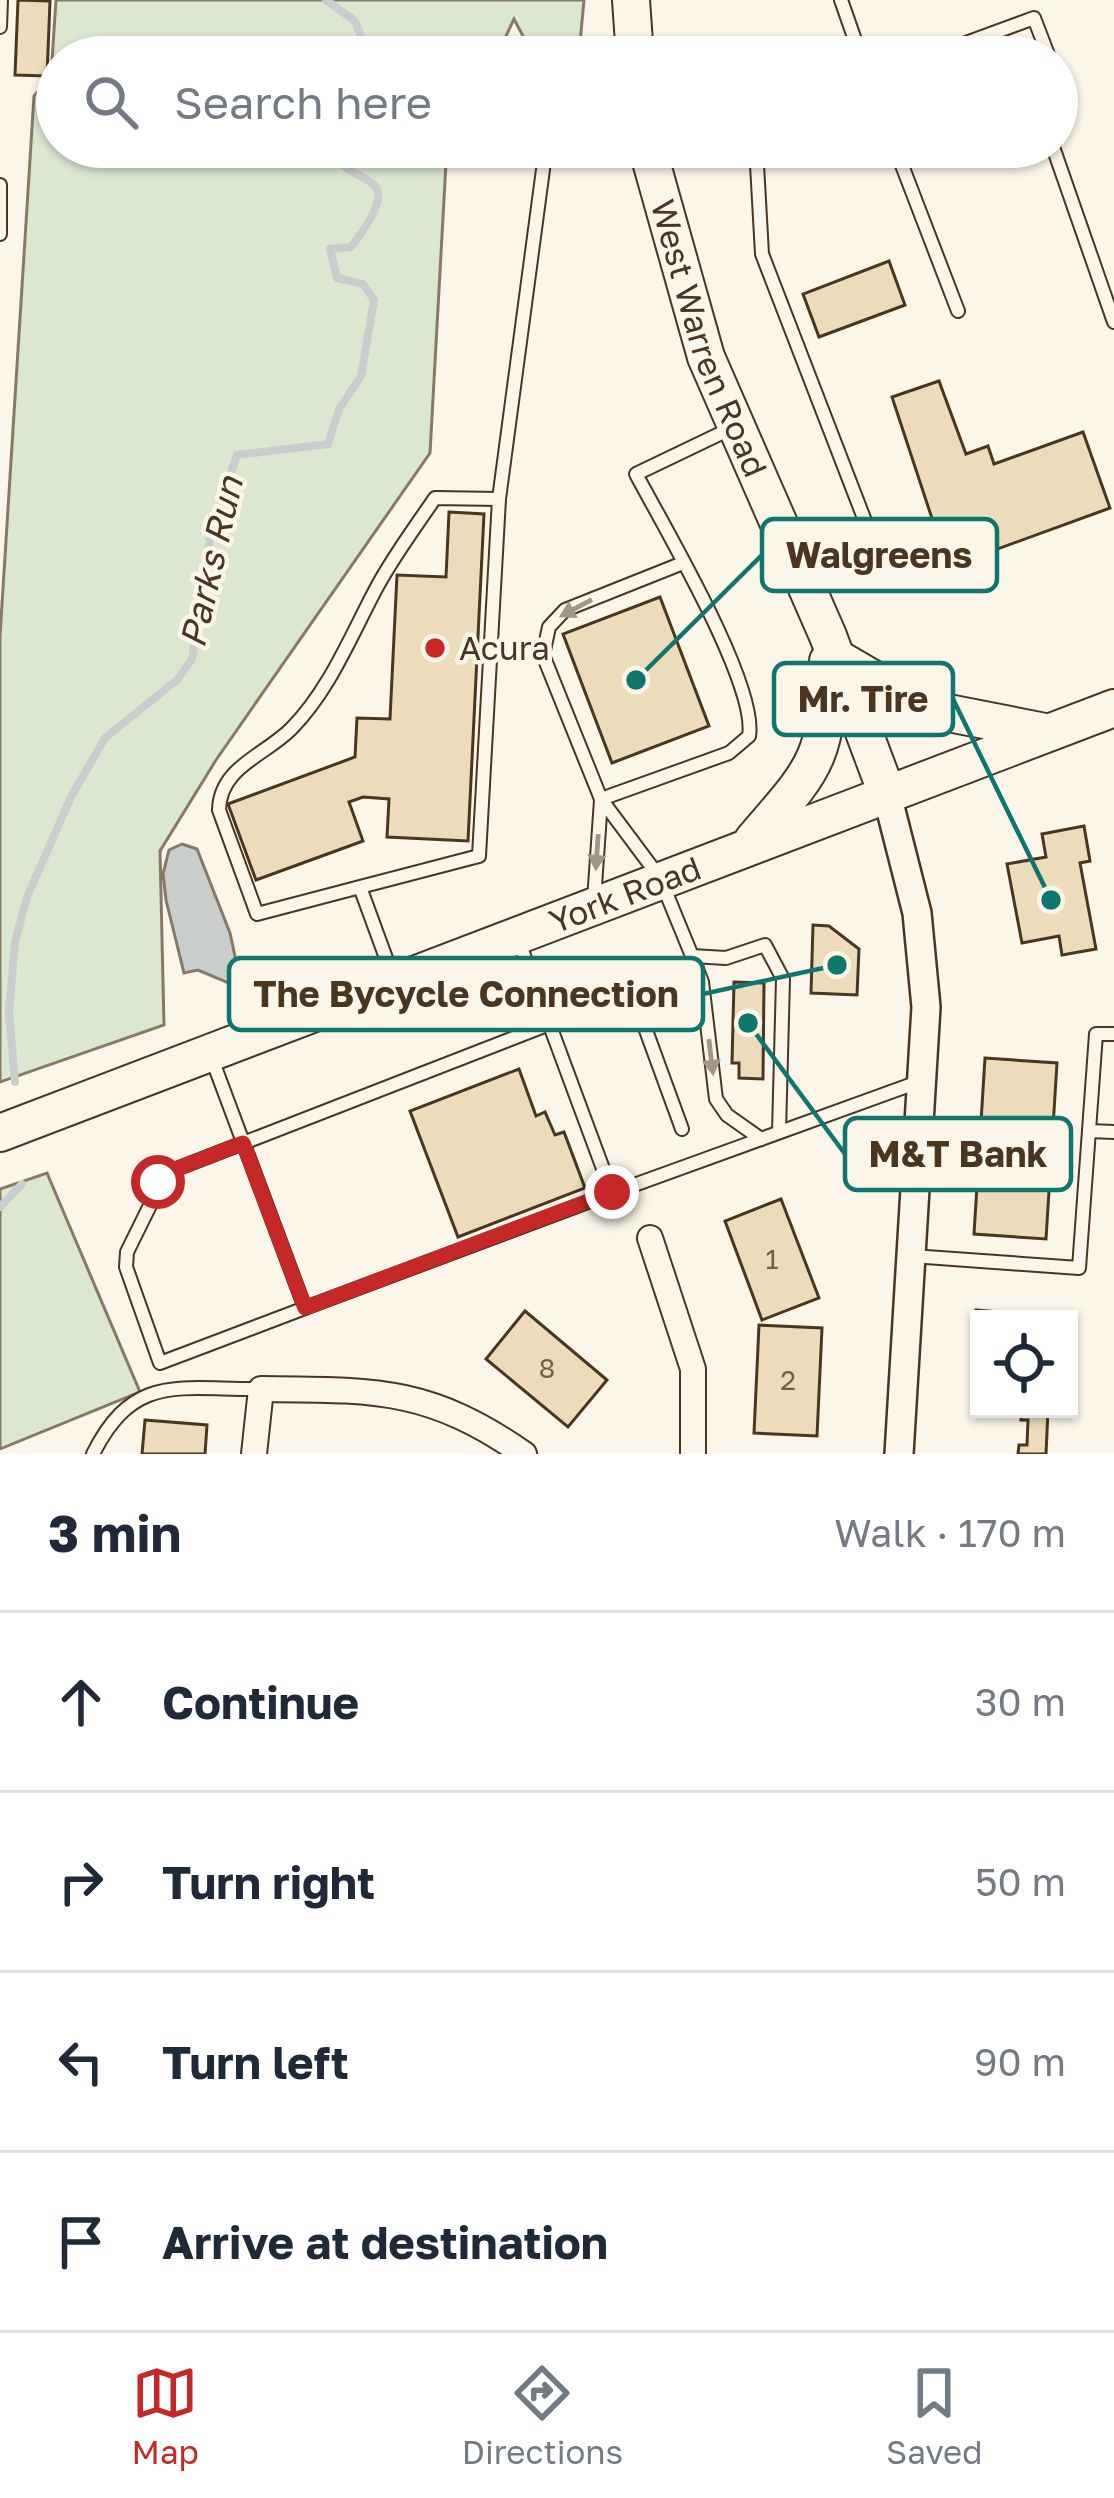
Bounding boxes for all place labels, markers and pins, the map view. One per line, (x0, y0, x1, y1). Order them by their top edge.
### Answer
callout: Walgreens (762, 519, 997, 591)
place label: Acura (459, 628, 550, 667)
marker: Acura (422, 635, 448, 661)
callout: Mr. Tire (774, 663, 953, 735)
callout: The Bycycle Connection (229, 958, 703, 1030)
callout: M&T Bank (845, 1118, 1071, 1190)

